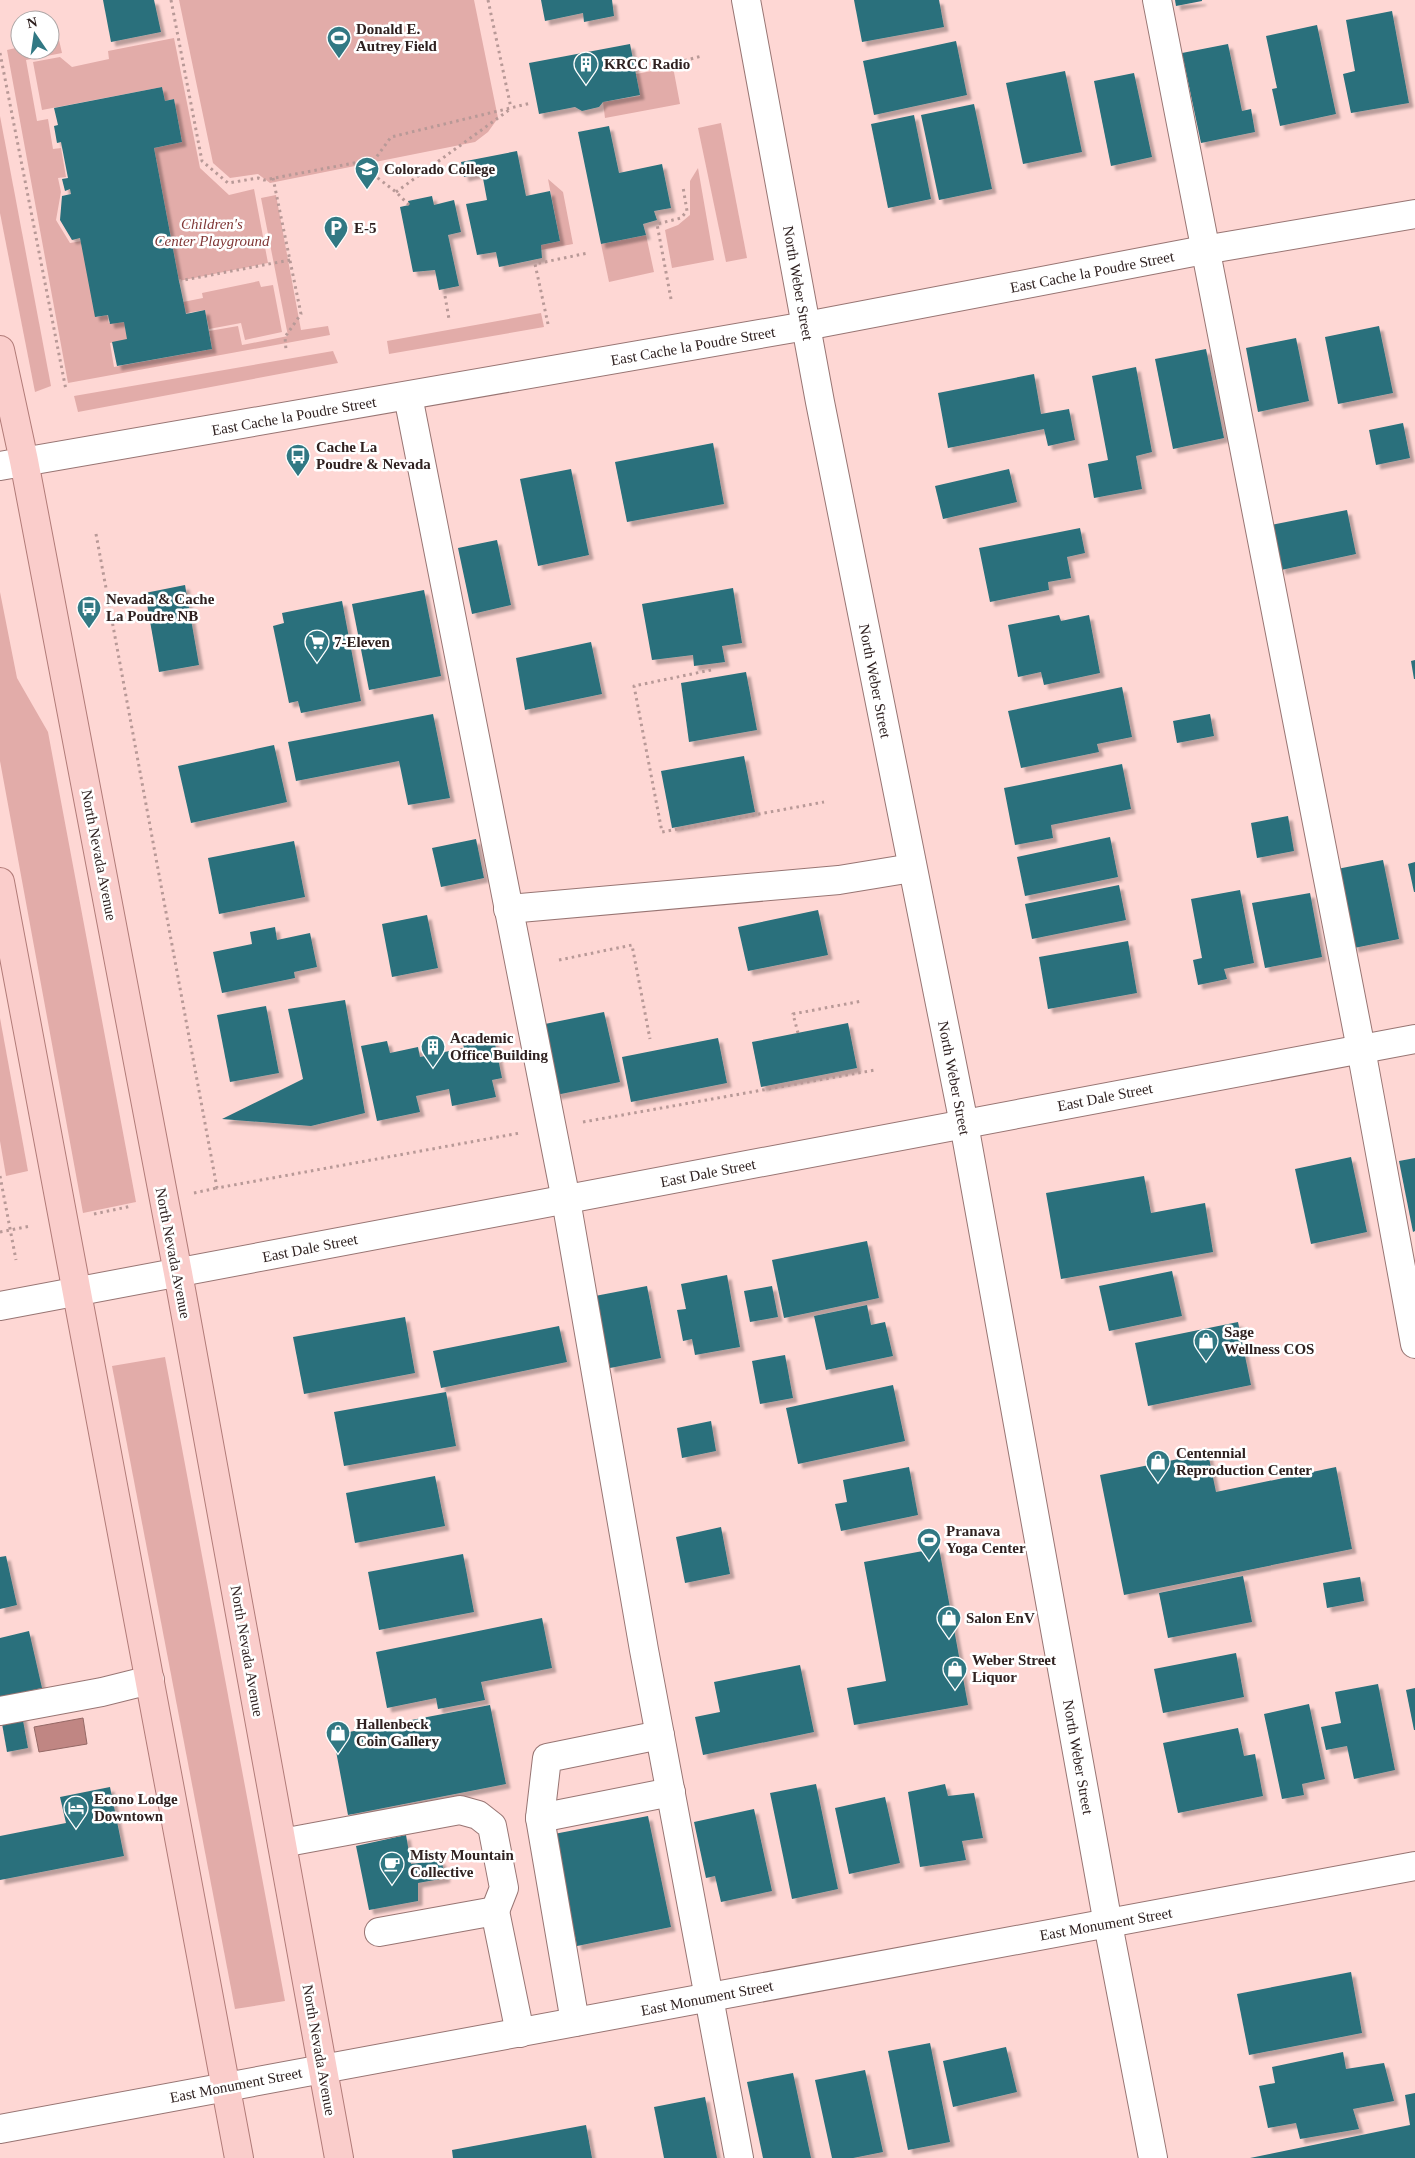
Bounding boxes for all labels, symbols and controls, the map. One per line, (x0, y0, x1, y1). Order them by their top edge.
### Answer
north arrow (10, 10, 60, 60)
text: N (26, 14, 39, 31)
place label: Donald E. Autrey Field (356, 21, 438, 54)
sports icon: Donald E. Autrey Field (326, 25, 352, 59)
building icon: KRCC Radio (573, 51, 599, 85)
place label: KRCC Radio (604, 56, 690, 72)
school or university icon: Colorado College (354, 156, 380, 190)
place label: Colorado College (384, 161, 496, 177)
parking icon: E-5 (323, 215, 349, 249)
park label: Children's Center Playground (155, 216, 270, 249)
place label: E-5 (354, 220, 377, 236)
street label: North Weber Street (780, 224, 816, 342)
street label: East Cache la Poudre Street (1009, 248, 1176, 296)
street label: East Cache la Poudre Street (610, 324, 777, 368)
street label: East Cache la Poudre Street (211, 394, 378, 438)
place label: Cache La Poudre & Nevada (316, 439, 431, 472)
bus stop icon: Cache La Poudre & Nevada (285, 443, 311, 477)
place label: Nevada & Cache La Poudre NB (106, 591, 215, 624)
bus stop icon: Nevada & Cache La Poudre NB (76, 595, 102, 629)
street label: North Weber Street (856, 623, 894, 740)
supermarket icon: 7-Eleven (304, 629, 330, 663)
place label: 7-Eleven (334, 634, 390, 650)
street label: North Nevada Avenue (78, 788, 120, 922)
street label: North Weber Street (935, 1020, 973, 1137)
place label: Academic Office Building (450, 1030, 548, 1063)
building icon: Academic Office Building (420, 1034, 446, 1068)
street label: East Dale Street (1056, 1080, 1155, 1114)
street label: East Dale Street (659, 1156, 758, 1190)
street label: North Nevada Avenue (152, 1186, 194, 1320)
street label: East Dale Street (261, 1231, 360, 1265)
place label: Sage Wellness COS (1224, 1324, 1314, 1357)
shop icon: Sage Wellness COS (1193, 1328, 1219, 1362)
place label: Centennial Reproduction Center (1176, 1445, 1312, 1478)
shop icon: Centennial Reproduction Center (1145, 1449, 1171, 1483)
place label: Pranava Yoga Center (946, 1523, 1026, 1556)
sports icon: Pranava Yoga Center (916, 1527, 942, 1561)
street label: North Nevada Avenue (228, 1584, 266, 1718)
shop icon: Salon EnV (936, 1605, 962, 1639)
place label: Salon EnV (966, 1610, 1035, 1626)
place label: Weber Street Liquor (972, 1652, 1056, 1685)
shop icon: Weber Street Liquor (942, 1656, 968, 1690)
street label: North Weber Street (1060, 1698, 1096, 1816)
place label: Hallenbeck Coin Gallery (356, 1716, 439, 1749)
shop icon: Hallenbeck Coin Gallery (325, 1720, 351, 1754)
place label: Econo Lodge Downtown (94, 1791, 178, 1824)
hotel icon: Econo Lodge Downtown (63, 1795, 89, 1829)
place label: Misty Mountain Collective (410, 1847, 514, 1880)
cafe icon: Misty Mountain Collective (379, 1851, 405, 1885)
street label: East Monument Street (1039, 1904, 1174, 1944)
street label: East Monument Street (640, 1977, 775, 2019)
street label: North Nevada Avenue (300, 1983, 338, 2117)
street label: East Monument Street (169, 2064, 304, 2106)

